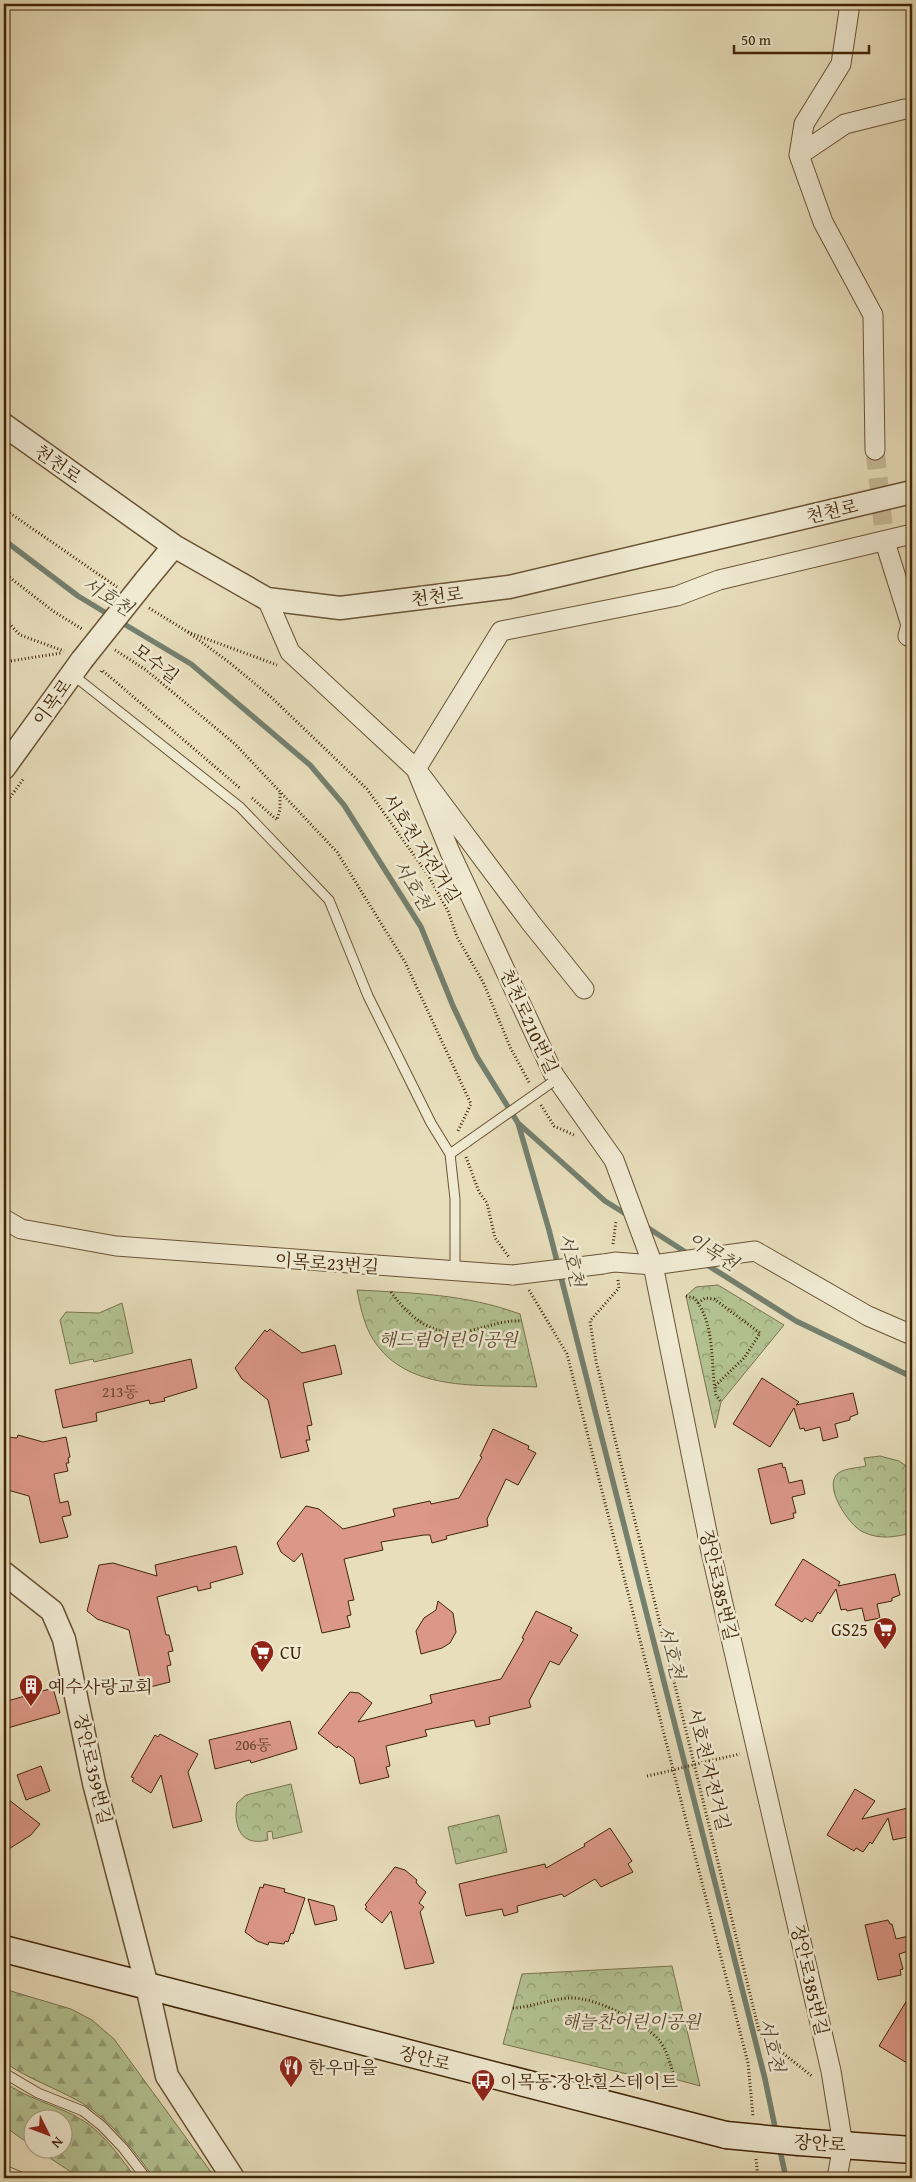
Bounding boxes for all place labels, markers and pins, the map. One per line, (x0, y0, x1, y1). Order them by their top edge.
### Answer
place label: GS25 (831, 1616, 868, 1643)
supermarket icon: GS25 (872, 1616, 898, 1650)
supermarket icon: CU (249, 1639, 275, 1673)
place label: CU (280, 1639, 302, 1666)
building icon: 예수사랑교회 (18, 1673, 44, 1707)
place label: 예수사랑교회 (48, 1673, 152, 1700)
restaurant icon: 한우마을 (278, 2054, 304, 2088)
place label: 한우마을 (308, 2054, 378, 2081)
bus stop icon: 이목동.장안힐스테이트 (470, 2068, 496, 2102)
place label: 이목동.장안힐스테이트 (500, 2068, 679, 2095)

